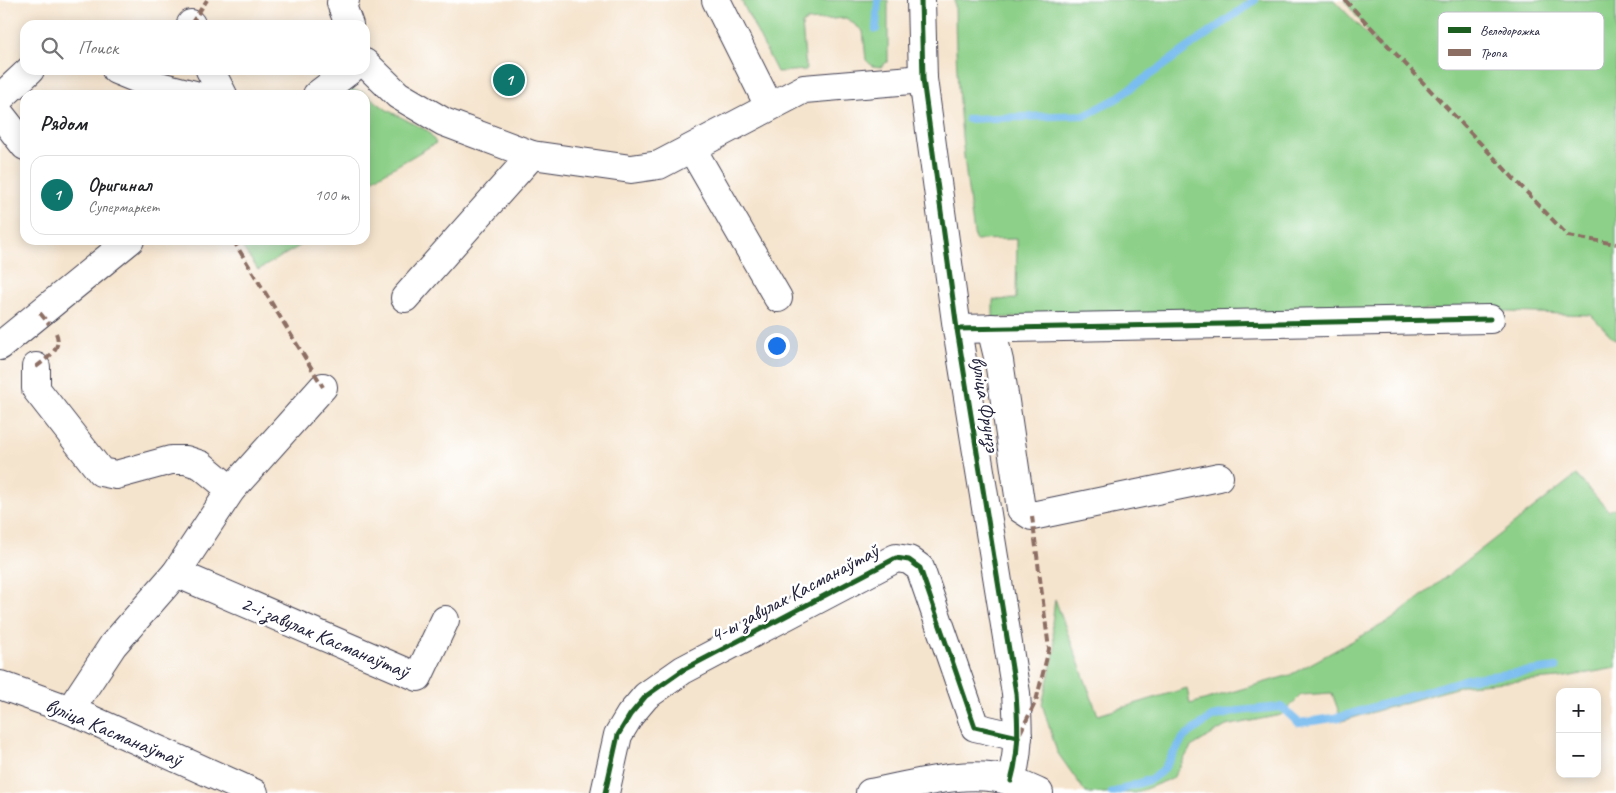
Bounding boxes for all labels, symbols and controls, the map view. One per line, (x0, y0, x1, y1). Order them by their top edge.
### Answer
legend (1438, 12, 1604, 70)
search box (20, 20, 370, 75)
text: Велодорожка (1480, 22, 1541, 39)
icon: search (38, 34, 66, 62)
text: Поиск (78, 36, 118, 60)
text: Тропа (1480, 44, 1508, 61)
pin: 1 (493, 61, 525, 99)
text: Рядом (40, 110, 87, 136)
text: Оригинал (88, 173, 151, 197)
text: 1 (53, 185, 61, 205)
text: 100 m (315, 185, 349, 205)
text: Супермаркет (88, 197, 159, 217)
your location (764, 333, 790, 359)
street label: вуліца Фрунзэ (965, 354, 1007, 455)
street label: 4-ы завулак Касманаўтаў (705, 537, 884, 649)
street label: 2-і завулак Касманаўтаў (237, 590, 414, 686)
map controls (1556, 688, 1601, 778)
button: + (1556, 688, 1601, 733)
street label: вуліца Касманаўтаў (42, 692, 187, 773)
button: − (1556, 733, 1601, 778)

